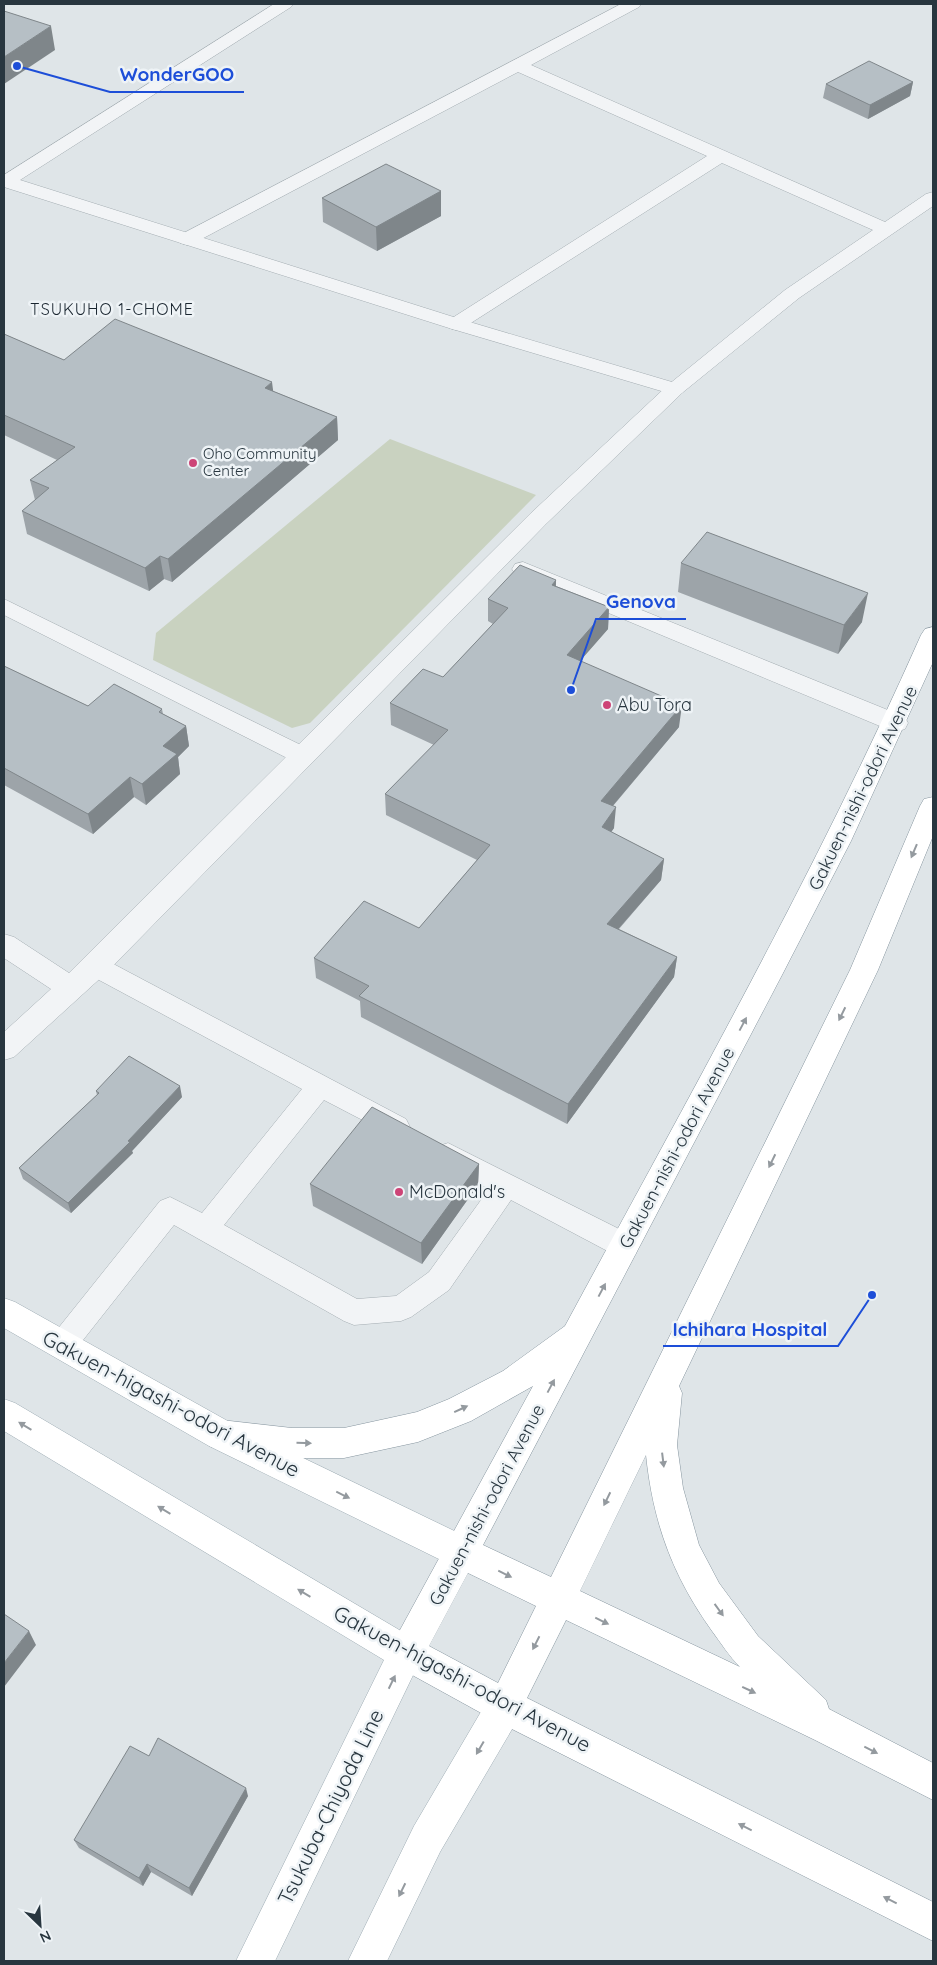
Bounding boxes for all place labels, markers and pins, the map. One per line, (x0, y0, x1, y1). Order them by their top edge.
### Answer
callout: WonderGOO (110, 58, 244, 92)
place label: Oho Community Center (203, 444, 316, 480)
marker: Oho Community Center (187, 457, 199, 469)
callout: Genova (596, 585, 686, 619)
place label: Abu Tora (617, 693, 692, 716)
marker: Abu Tora (601, 699, 613, 711)
place label: McDonald's (409, 1180, 505, 1203)
marker: McDonald's (393, 1186, 405, 1198)
callout: Ichihara Hospital (663, 1312, 838, 1346)

